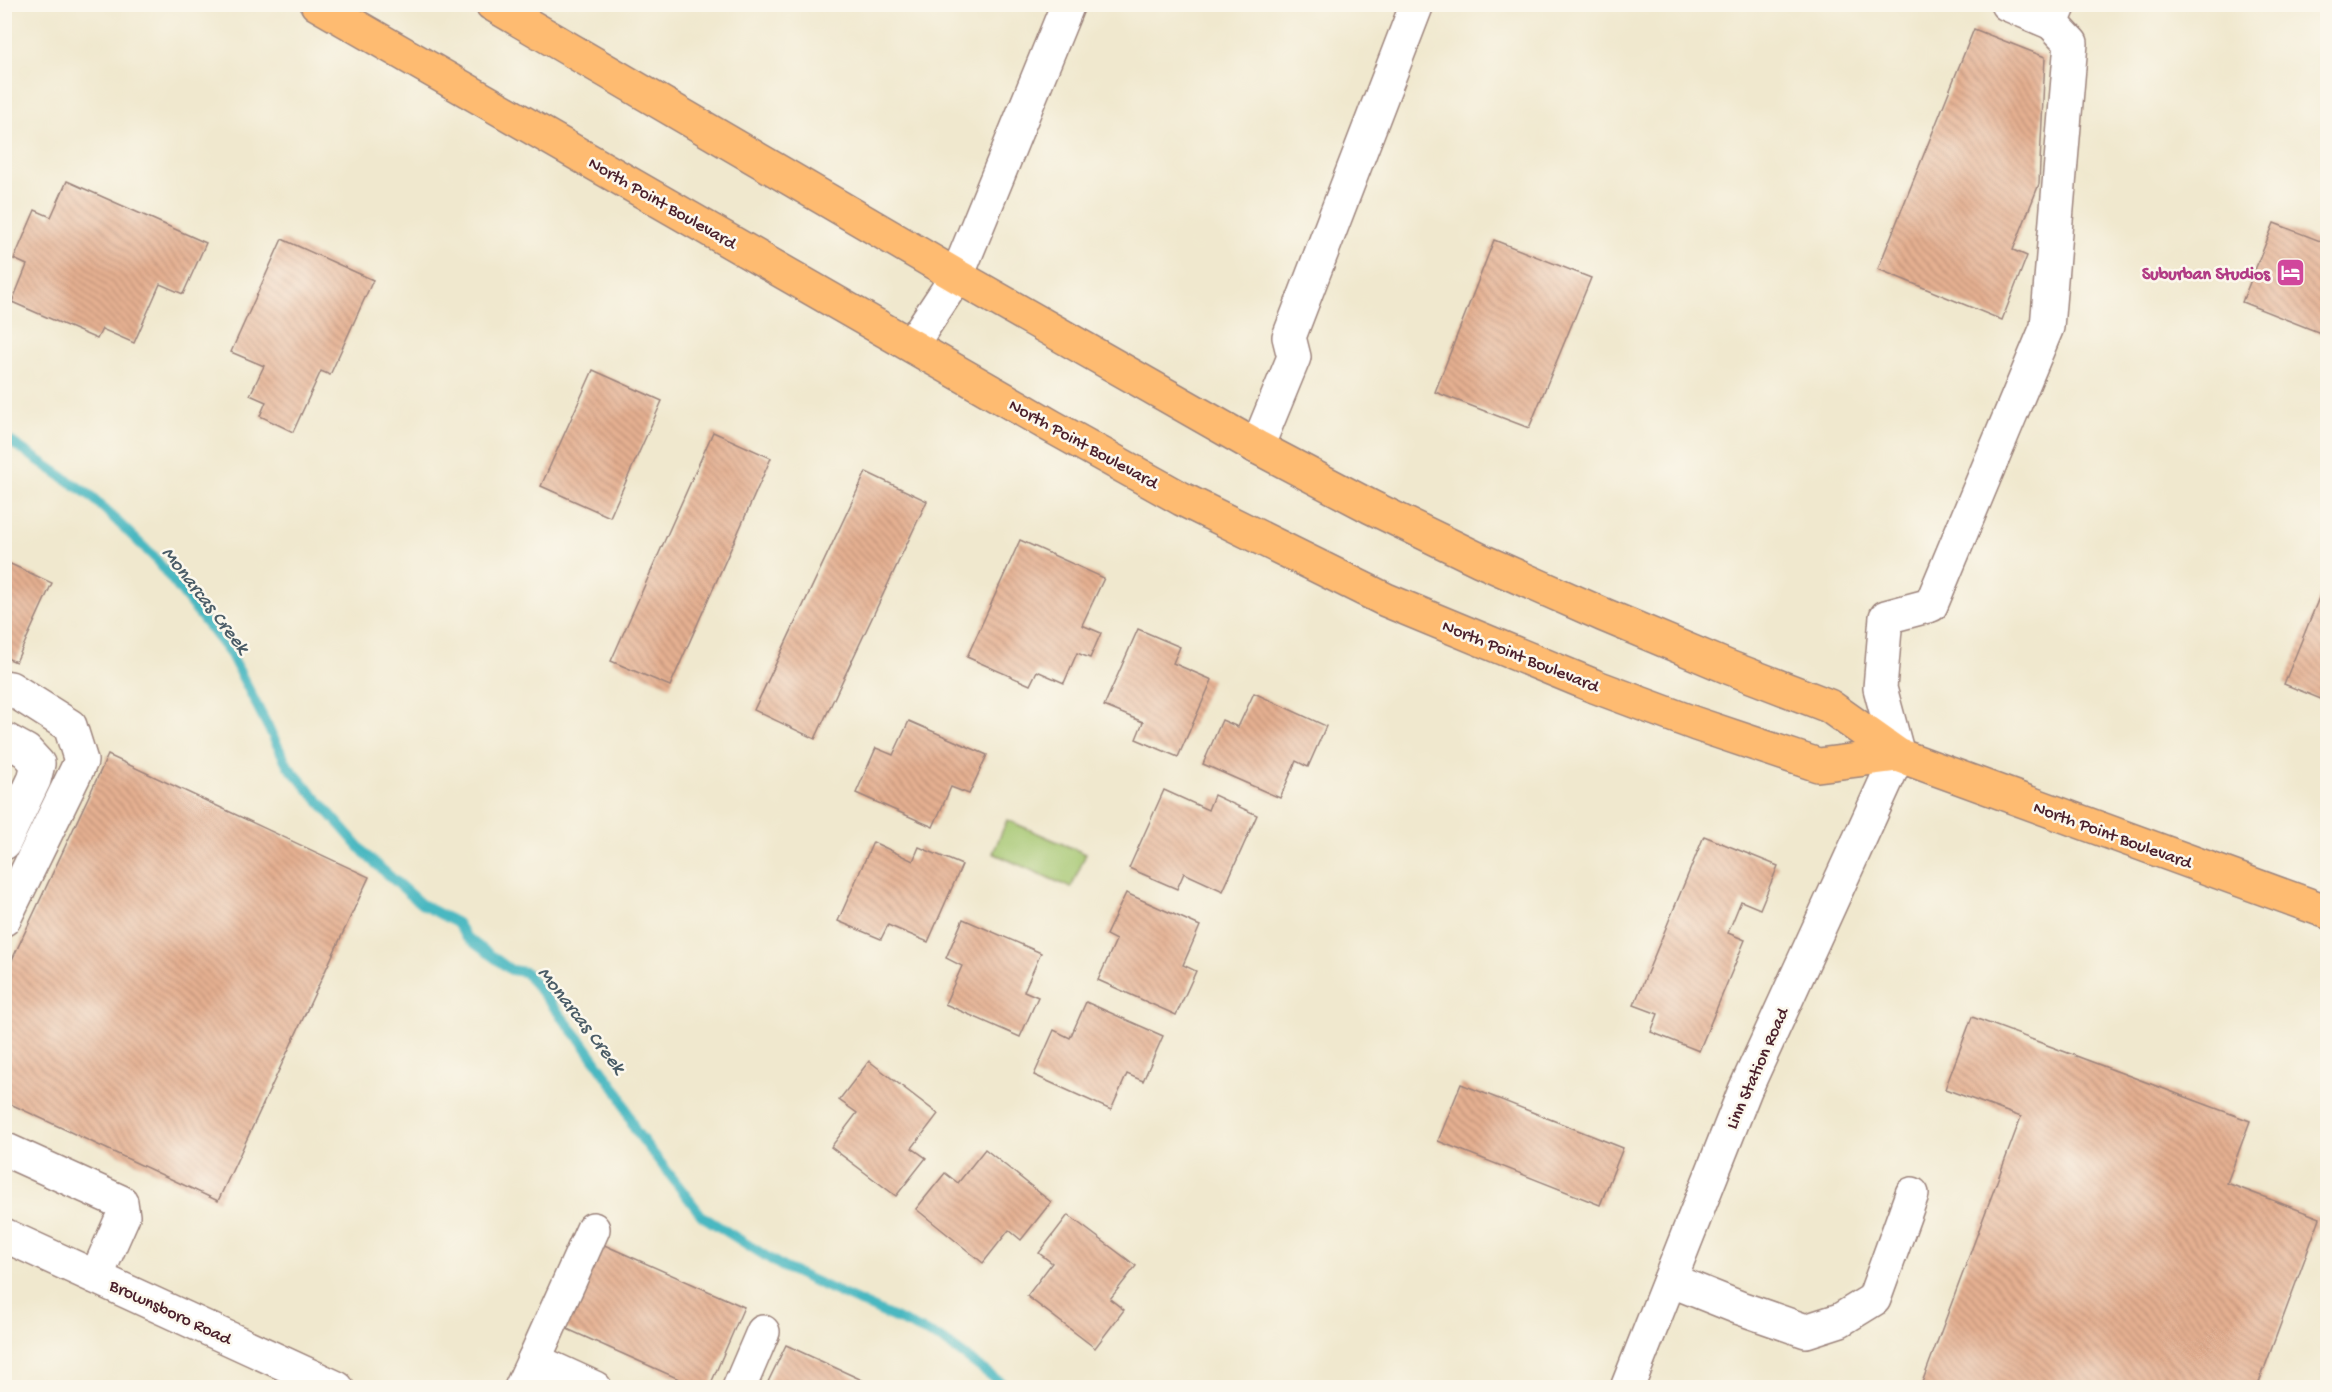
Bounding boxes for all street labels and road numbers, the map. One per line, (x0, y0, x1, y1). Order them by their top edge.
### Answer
street label: North Point Boulevard (584, 153, 741, 256)
street label: North Point Boulevard (1005, 395, 1162, 496)
street label: North Point Boulevard (1439, 616, 1603, 699)
street label: North Point Boulevard (2030, 798, 2196, 875)
street label: Linn Station Road (1722, 1004, 1795, 1133)
street label: Brownsboro Road (105, 1275, 236, 1351)

